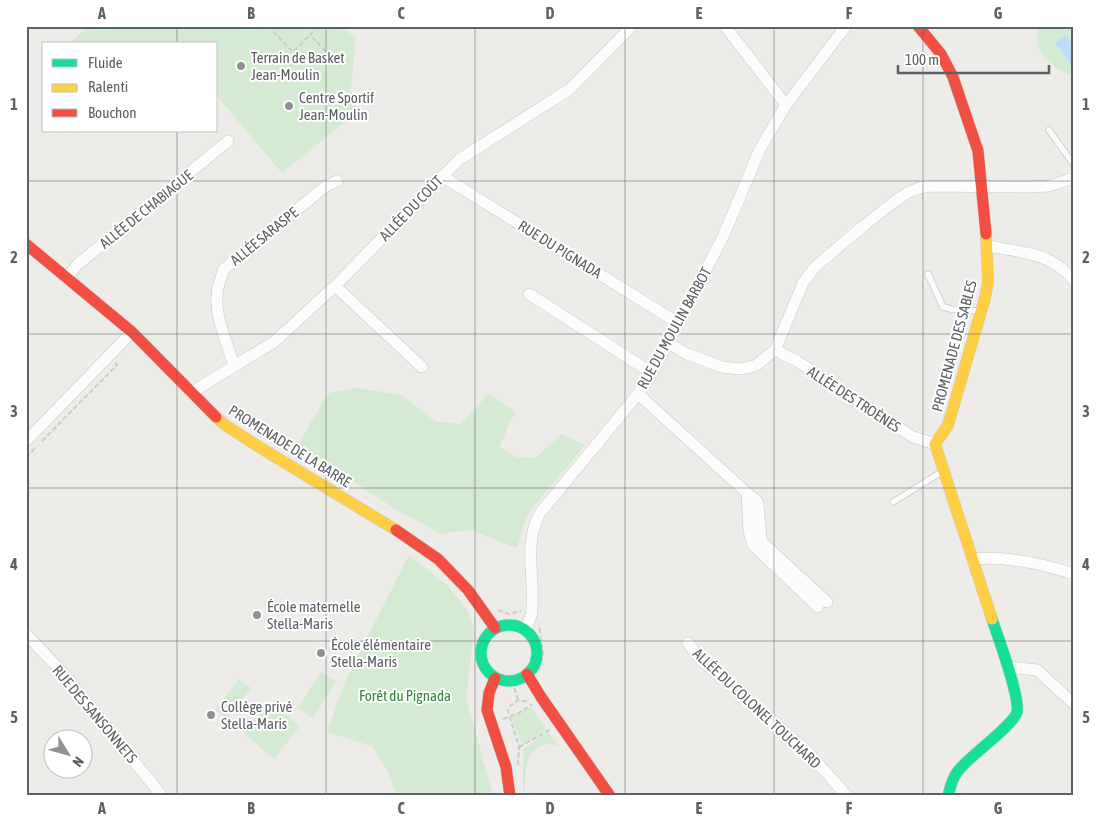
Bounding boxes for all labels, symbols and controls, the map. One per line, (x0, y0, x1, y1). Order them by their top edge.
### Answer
text: A (97, 4, 106, 22)
text: B (247, 4, 255, 22)
text: C (397, 4, 405, 22)
text: D (546, 4, 555, 22)
text: E (696, 4, 703, 22)
text: F (846, 4, 853, 22)
text: G (994, 4, 1003, 22)
legend (42, 42, 218, 132)
scale bar (898, 42, 1049, 74)
place label: Terrain de Basket Jean-Moulin (251, 49, 345, 83)
text: 100 m (905, 51, 939, 68)
text: Fluide (88, 54, 123, 71)
marker: Terrain de Basket Jean-Moulin (235, 60, 247, 72)
text: Ralenti (88, 78, 128, 95)
place label: Centre Sportif Jean-Moulin (299, 89, 374, 123)
text: 1 (10, 95, 18, 113)
text: 1 (1082, 95, 1090, 113)
marker: Centre Sportif Jean-Moulin (283, 100, 295, 112)
text: Bouchon (88, 104, 137, 121)
street label: ALLÉE DE CHABIAGUE (96, 166, 196, 252)
street label: ALLÉE DU COÛT (376, 172, 446, 244)
street label: ALLÉE SARASPE (227, 203, 302, 269)
street label: RUE DU PIGNADA (515, 217, 605, 282)
text: 2 (10, 248, 18, 266)
text: 2 (1082, 248, 1090, 266)
street label: RUE DU MOULIN BARBOT (633, 264, 715, 392)
street label: PROMENADE DES SABLES (928, 278, 980, 414)
street label: ALLÉE DES TROÈNES (804, 363, 904, 435)
street label: PROMENADE DE LA BARRE (226, 401, 355, 491)
text: 3 (10, 402, 18, 420)
text: 3 (1082, 402, 1090, 420)
text: 4 (9, 555, 18, 573)
text: 4 (1081, 555, 1090, 573)
place label: École maternelle Stella-Maris (267, 598, 361, 632)
marker: École maternelle Stella-Maris (251, 609, 263, 621)
place label: École élémentaire Stella-Maris (331, 636, 431, 670)
street label: ALLÉE DU COLONEL TOUCHARD (690, 644, 824, 772)
marker: École élémentaire Stella-Maris (315, 647, 327, 659)
street label: RUE DES SANSONNETS (49, 661, 141, 767)
park label: Forêt du Pignada (359, 687, 451, 704)
place label: Collège privé Stella-Maris (221, 698, 292, 732)
text: 5 (10, 708, 18, 726)
text: 5 (1082, 708, 1090, 726)
marker: Collège privé Stella-Maris (205, 709, 217, 721)
north arrow (42, 730, 92, 780)
text: A (97, 799, 106, 817)
text: B (247, 799, 255, 817)
text: C (397, 799, 405, 817)
text: D (546, 799, 555, 817)
text: E (696, 799, 703, 817)
text: F (846, 799, 853, 817)
text: G (994, 799, 1003, 817)

